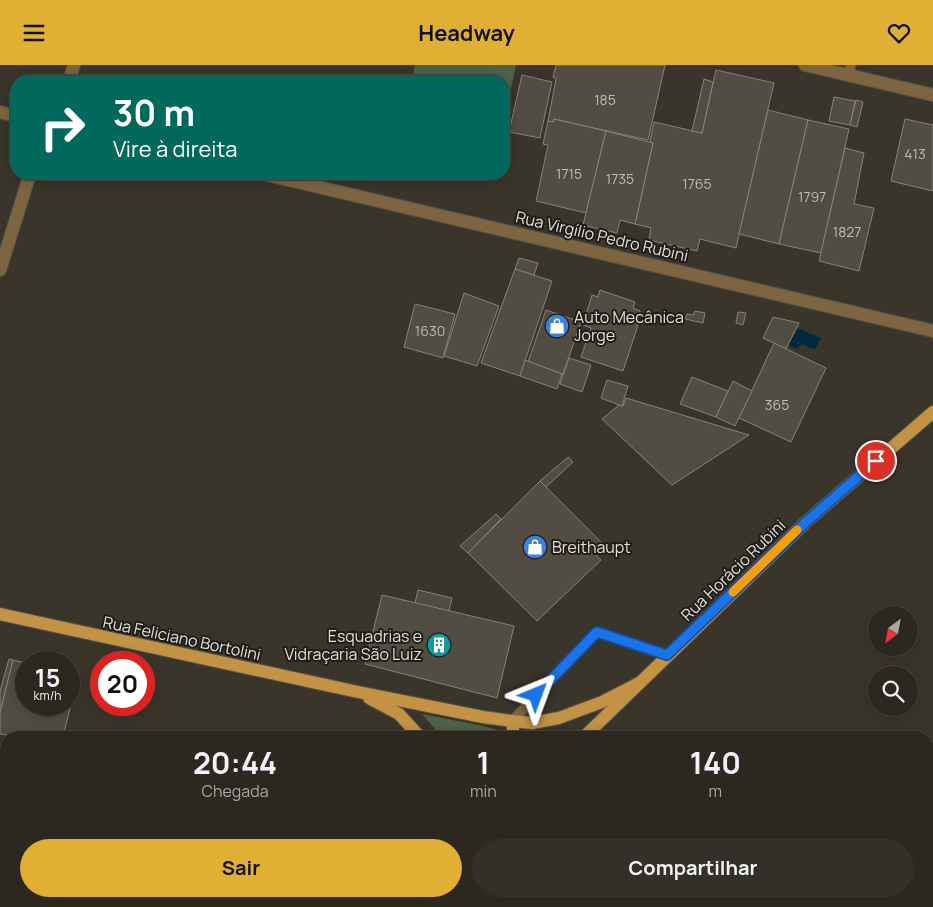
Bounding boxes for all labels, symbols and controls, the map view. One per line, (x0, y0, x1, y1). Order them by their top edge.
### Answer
text: Headway (418, 18, 515, 48)
icon: menu (20, 19, 48, 47)
icon: heart (885, 19, 913, 47)
text: 30 m (113, 89, 195, 137)
house number: 185 (594, 90, 616, 109)
icon: right (30, 95, 95, 160)
text: Vire à direita (113, 134, 237, 164)
house number: 413 (904, 144, 926, 163)
house number: 1715 (556, 164, 582, 183)
house number: 1735 (606, 169, 634, 188)
house number: 1765 (682, 174, 712, 193)
house number: 1797 (798, 187, 826, 206)
street label: Rua Virgílio Pedro Rubini (514, 205, 690, 267)
house number: 1827 (833, 222, 861, 241)
place label: Auto Mecânica Jorge (574, 306, 684, 346)
shop icon: Auto Mecânica Jorge (544, 313, 570, 339)
house number: 1630 (415, 321, 445, 340)
house number: 365 (765, 395, 789, 414)
pin (855, 440, 897, 482)
icon: arrive (862, 447, 890, 475)
street label: Rua Horácio Rubini (676, 514, 790, 626)
shop icon: Breithaupt (522, 534, 548, 560)
place label: Breithaupt (552, 536, 631, 558)
north arrow (868, 606, 918, 656)
map controls (868, 606, 918, 716)
street label: Rua Feliciano Bortolini (101, 611, 263, 665)
place label: Esquadrias e Vidraçaria São Luiz (285, 625, 422, 665)
building icon: Esquadrias e Vidraçaria São Luiz (426, 632, 452, 658)
speed limit sign: 20 (90, 651, 155, 716)
text: 15 (35, 660, 60, 695)
button: search (868, 666, 918, 716)
position arrow (509, 668, 561, 720)
text: km/h (34, 687, 61, 704)
text: 20:44 (193, 742, 277, 783)
text: 1 (477, 742, 490, 783)
text: 140 (690, 742, 741, 783)
text: Chegada (201, 780, 269, 802)
text: min (470, 780, 497, 802)
text: m (709, 780, 722, 802)
button: Sair (20, 839, 462, 897)
button: Compartilhar (472, 839, 914, 897)

